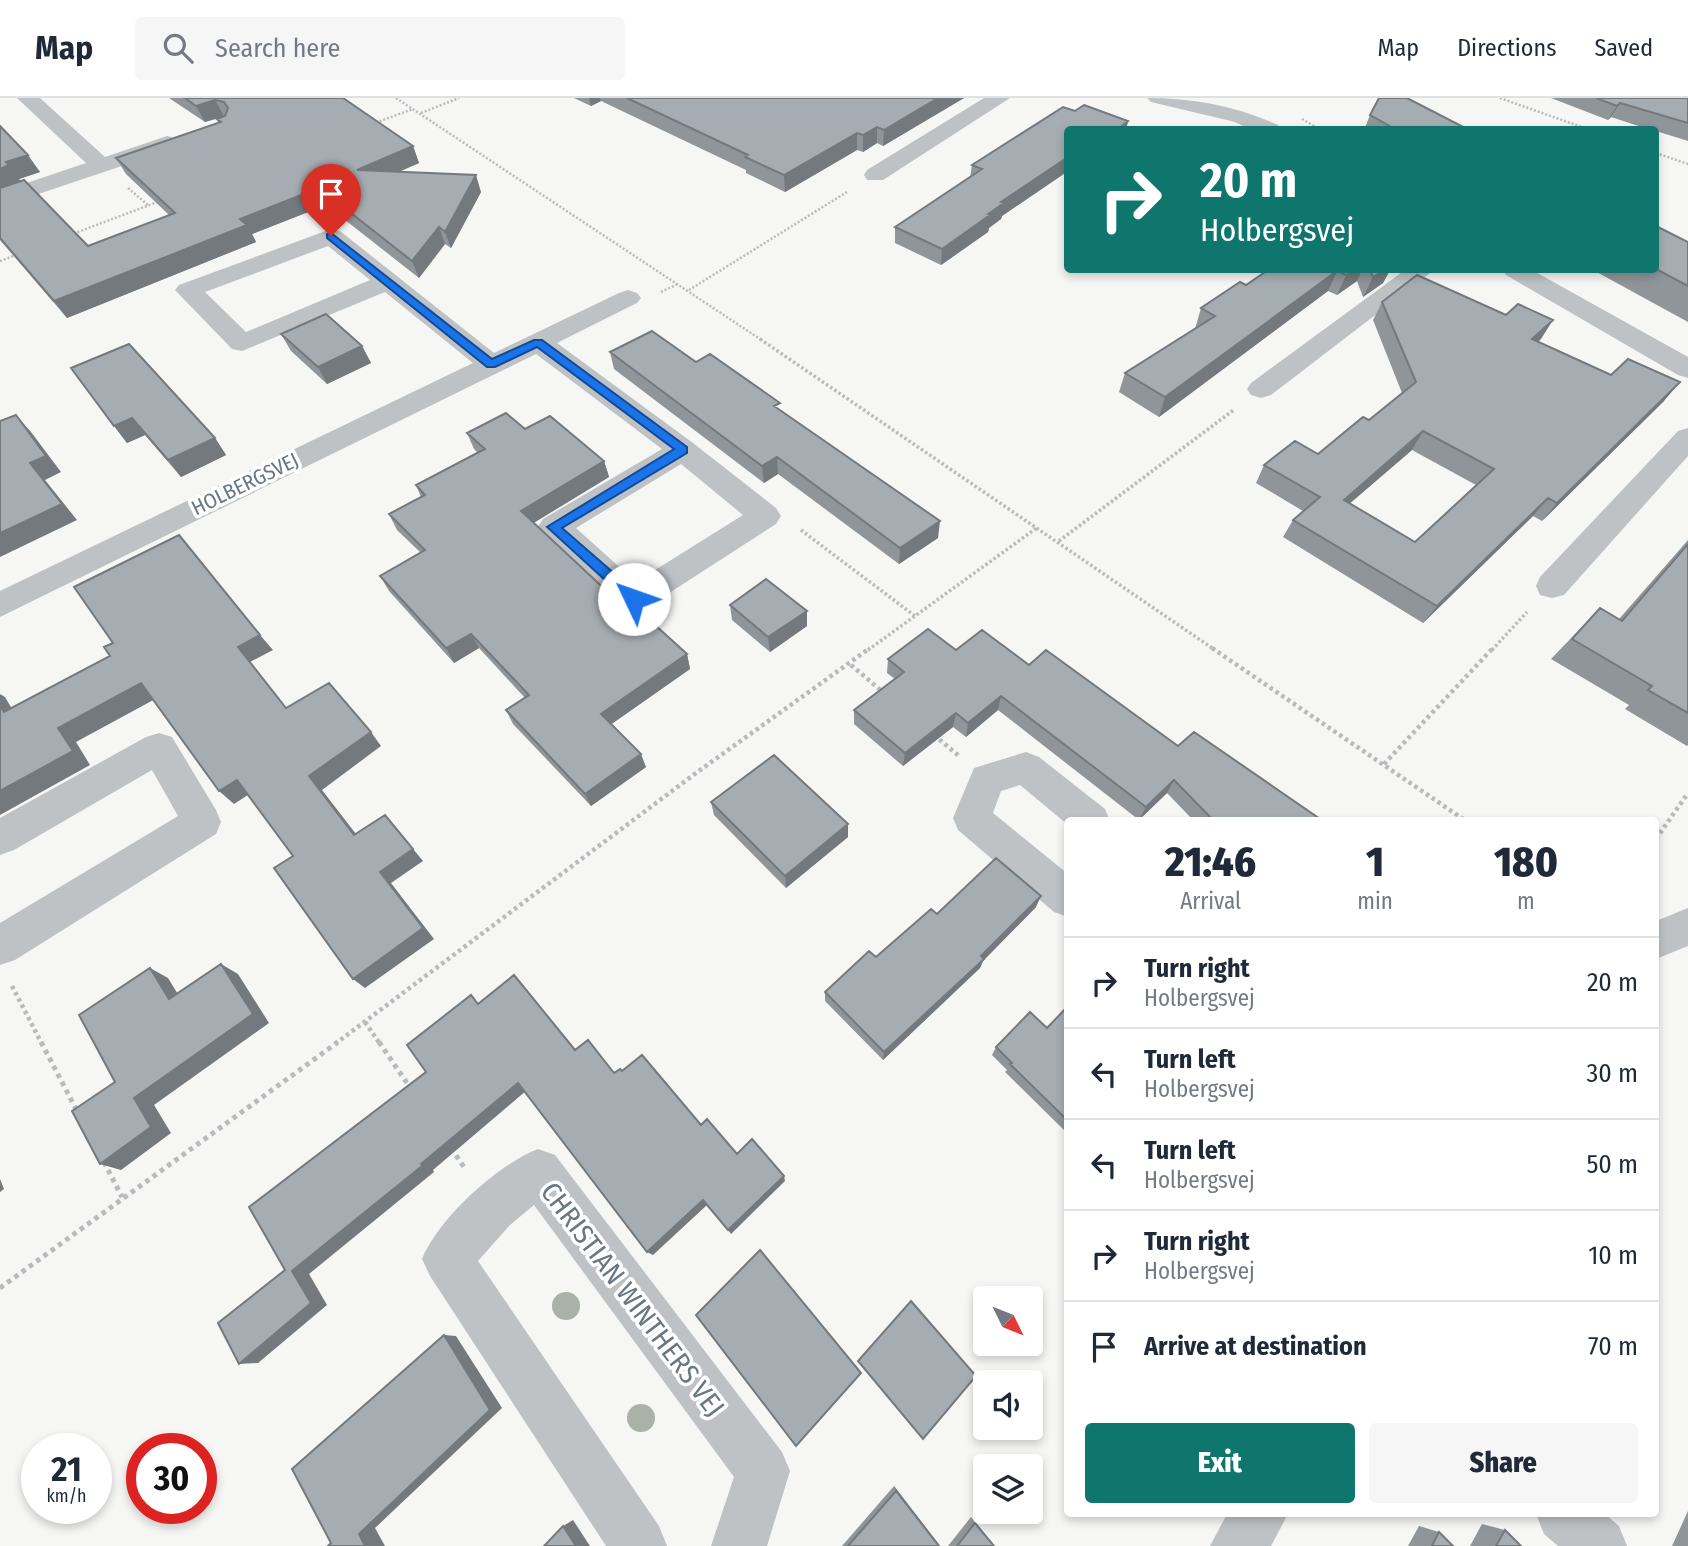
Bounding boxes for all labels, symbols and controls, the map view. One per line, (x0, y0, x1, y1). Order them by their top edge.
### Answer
search box (135, 17, 625, 80)
text: Map (35, 28, 93, 68)
icon: search (159, 29, 197, 67)
text: Search here (215, 33, 340, 64)
text: Map (1378, 34, 1419, 62)
text: Directions (1457, 34, 1556, 62)
text: Saved (1594, 34, 1653, 62)
text: 20 m (1200, 151, 1297, 210)
icon: right (1085, 154, 1176, 245)
pin (301, 164, 361, 236)
icon: arrive (312, 175, 350, 213)
text: Holbergsvej (1200, 211, 1354, 249)
street label: HOLBERGSVEJ (187, 447, 303, 521)
position arrow (597, 562, 671, 636)
text: 21:46 (1165, 837, 1256, 887)
text: 1 (1366, 837, 1384, 887)
text: 180 (1494, 837, 1558, 887)
text: Arrival (1180, 887, 1241, 915)
text: min (1357, 887, 1393, 915)
text: m (1517, 887, 1535, 915)
text: Turn right (1144, 953, 1250, 984)
icon: right (1085, 964, 1123, 1002)
text: 20 m (1587, 967, 1638, 998)
text: Holbergsvej (1144, 984, 1255, 1012)
text: Turn left (1144, 1044, 1236, 1075)
icon: left (1085, 1055, 1123, 1093)
text: 30 m (1587, 1058, 1638, 1089)
text: Holbergsvej (1144, 1075, 1255, 1103)
text: Turn left (1144, 1135, 1236, 1166)
icon: left (1085, 1146, 1123, 1184)
text: 50 m (1586, 1149, 1638, 1180)
text: Holbergsvej (1144, 1166, 1255, 1194)
street label: CHRISTIAN WINTHERS VEJ (534, 1176, 731, 1423)
text: Turn right (1144, 1226, 1250, 1257)
icon: right (1085, 1237, 1123, 1275)
text: 10 m (1588, 1240, 1638, 1271)
text: Holbergsvej (1144, 1257, 1255, 1285)
north arrow (973, 1286, 1043, 1356)
map controls (973, 1286, 1043, 1524)
icon: arrive (1085, 1328, 1123, 1366)
text: Arrive at destination (1144, 1331, 1367, 1362)
text: 70 m (1588, 1331, 1638, 1362)
button: sound (973, 1370, 1043, 1440)
button: Exit (1085, 1423, 1355, 1503)
button: Share (1369, 1423, 1638, 1503)
speed limit sign: 30 (126, 1433, 217, 1524)
text: 21 (51, 1448, 82, 1490)
button: layers (973, 1454, 1043, 1524)
text: km/h (46, 1485, 87, 1507)

